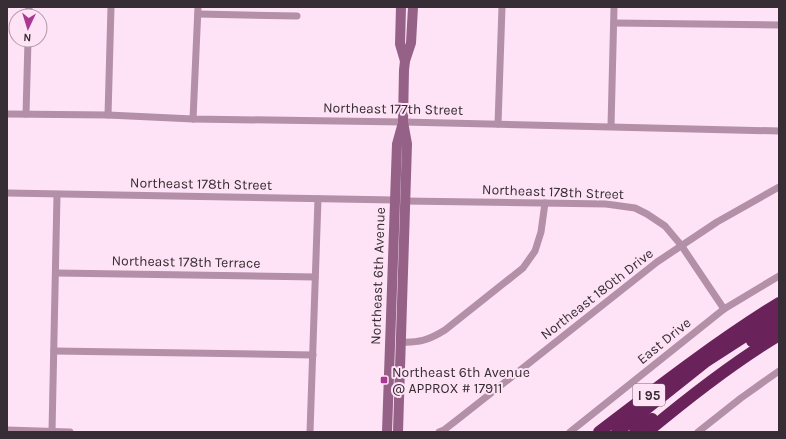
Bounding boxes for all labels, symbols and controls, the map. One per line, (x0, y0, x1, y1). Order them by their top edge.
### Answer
north arrow (8, 8, 48, 48)
text: N (23, 31, 32, 44)
street label: Northeast 177th Street (323, 99, 463, 119)
street label: Northeast 178th Street (130, 174, 272, 194)
street label: Northeast 178th Street (482, 181, 624, 203)
street label: Northeast 6th Avenue (367, 207, 389, 345)
street label: Northeast 180th Drive (537, 245, 657, 343)
street label: Northeast 178th Terrace (111, 252, 261, 272)
street label: East Drive (634, 314, 694, 368)
place label: Northeast 6th Avenue @ APPROX # 17911 (392, 364, 530, 397)
marker: Northeast 6th Avenue @ APPROX # 17911 (379, 375, 389, 385)
road number: I 95 (633, 384, 665, 406)

